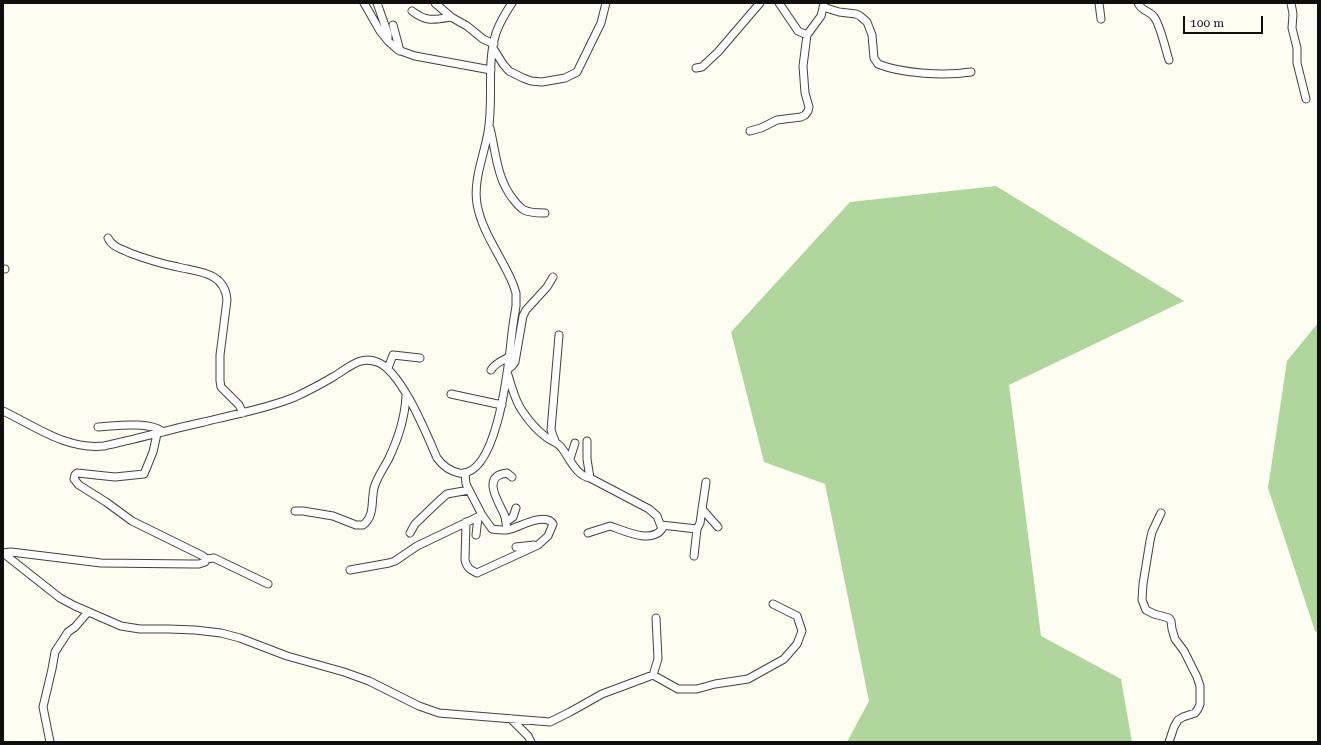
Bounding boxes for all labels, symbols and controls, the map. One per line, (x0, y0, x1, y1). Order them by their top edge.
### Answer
scale bar (1185, 8, 1265, 34)
text: 100 m (1190, 16, 1224, 30)

